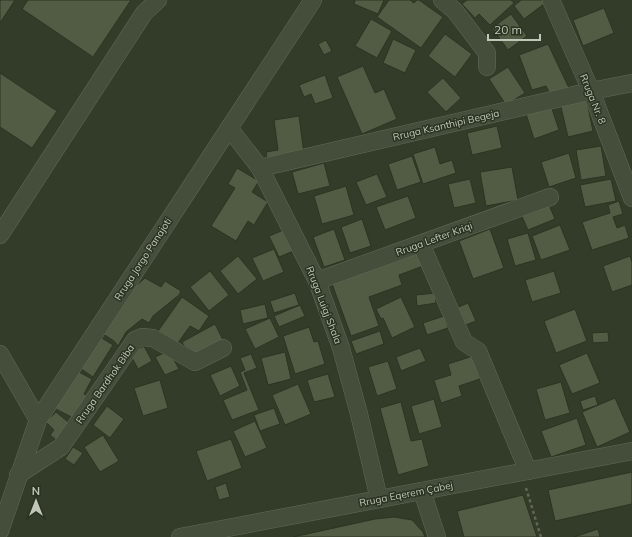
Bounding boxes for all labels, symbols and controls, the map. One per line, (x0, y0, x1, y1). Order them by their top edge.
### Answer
scale bar (488, 16, 540, 42)
text: 20 m (494, 22, 522, 37)
street label: Rruga Nr. 8 (577, 72, 609, 126)
street label: Rruga Ksanthipi Begeja (392, 106, 500, 144)
street label: Rruga Jorgo Panajoti (111, 215, 175, 303)
street label: Rruga Lefter Kriqi (394, 219, 474, 259)
street label: Rruga Luigj Shala (303, 264, 345, 346)
street label: Rruga Bardhok Biba (73, 342, 137, 426)
street label: Rruga Eqerem Çabej (358, 479, 454, 509)
north arrow (16, 481, 56, 521)
text: N (32, 484, 40, 498)

